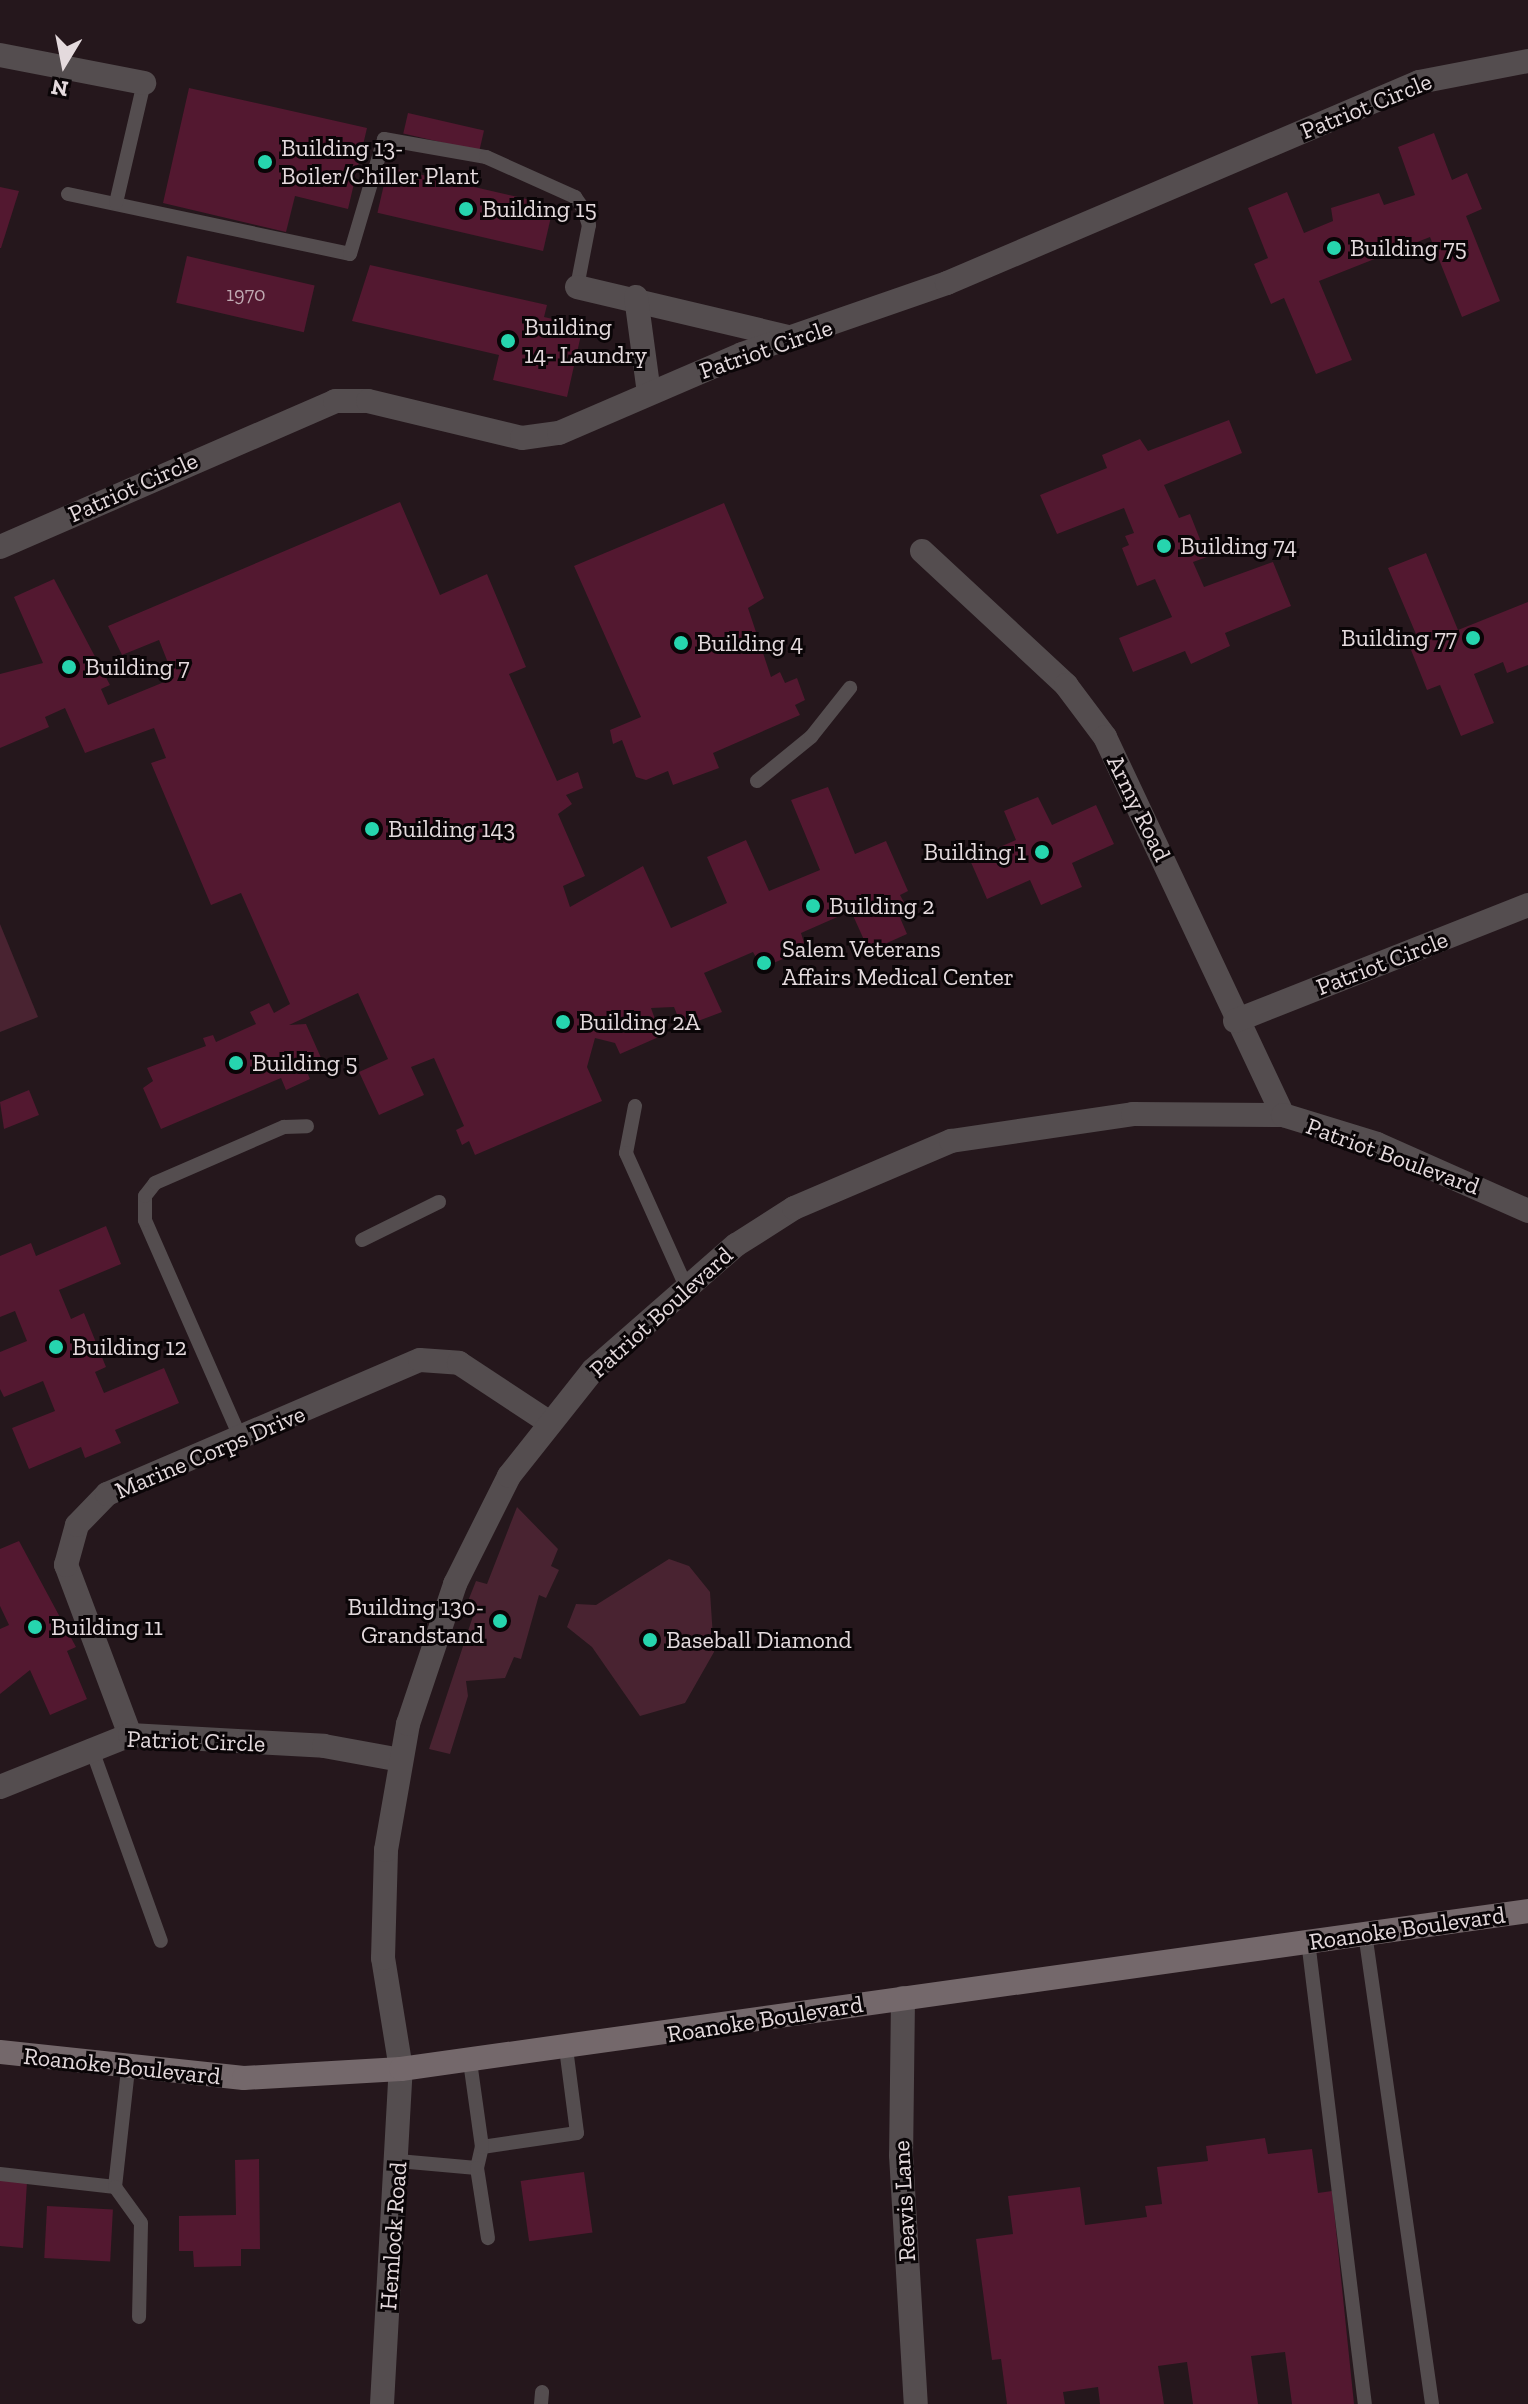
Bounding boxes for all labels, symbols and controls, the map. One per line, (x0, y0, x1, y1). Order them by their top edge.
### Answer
north arrow (24, 24, 104, 104)
street label: Patriot Circle (1296, 67, 1436, 145)
text: N (49, 73, 70, 103)
place label: Building 13- Boiler/Chiller Plant (281, 134, 479, 190)
marker: Building 13- Boiler/Chiller Plant (256, 153, 274, 171)
place label: Building 15 (482, 195, 597, 223)
marker: Building 15 (457, 200, 475, 218)
place label: Building 75 (1350, 234, 1467, 262)
marker: Building 75 (1325, 239, 1343, 257)
house number: 1970 (226, 282, 266, 306)
place label: Building 14- Laundry (524, 313, 647, 369)
street label: Patriot Circle (696, 313, 836, 385)
marker: Building 14- Laundry (499, 332, 517, 350)
street label: Patriot Circle (64, 446, 202, 528)
place label: Building 74 (1180, 532, 1297, 560)
marker: Building 74 (1155, 537, 1173, 555)
place label: Building 77 (1341, 624, 1457, 652)
place label: Building 4 (697, 629, 803, 657)
marker: Building 77 (1464, 629, 1482, 647)
marker: Building 4 (672, 634, 690, 652)
place label: Building 7 (85, 653, 190, 681)
marker: Building 7 (60, 658, 78, 676)
street label: Army Road (1101, 750, 1177, 866)
place label: Building 143 (388, 815, 515, 843)
marker: Building 143 (363, 820, 381, 838)
place label: Building 1 (923, 838, 1026, 866)
marker: Building 1 (1033, 843, 1051, 861)
place label: Building 2 (829, 892, 935, 920)
marker: Building 2 (804, 897, 822, 915)
street label: Patriot Circle (1312, 925, 1452, 1001)
place label: Salem Veterans Affairs Medical Center (782, 935, 1014, 991)
marker: Salem Veterans Affairs Medical Center (753, 952, 775, 974)
place label: Building 2A (579, 1008, 700, 1036)
marker: Building 2A (554, 1013, 572, 1031)
place label: Building 5 (252, 1049, 358, 1077)
marker: Building 5 (227, 1054, 245, 1072)
street label: Patriot Boulevard (1302, 1111, 1484, 1201)
street label: Patriot Boulevard (584, 1240, 738, 1384)
place label: Building 12 (72, 1333, 187, 1361)
marker: Building 12 (47, 1338, 65, 1356)
street label: Marine Corps Drive (111, 1399, 309, 1505)
place label: Building 130- Grandstand (348, 1593, 484, 1649)
marker: Building 130- Grandstand (491, 1612, 509, 1630)
place label: Building 11 (51, 1613, 163, 1641)
marker: Building 11 (26, 1618, 44, 1636)
place label: Baseball Diamond (666, 1626, 852, 1654)
marker: Baseball Diamond (641, 1631, 659, 1649)
street label: Patriot Circle (126, 1724, 266, 1758)
street label: Roanoke Boulevard (1307, 1900, 1507, 1956)
street label: Roanoke Boulevard (665, 1989, 865, 2049)
street label: Roanoke Boulevard (22, 2041, 222, 2091)
street label: Reavis Lane (886, 2140, 922, 2262)
street label: Hemlock Road (373, 2161, 413, 2311)

